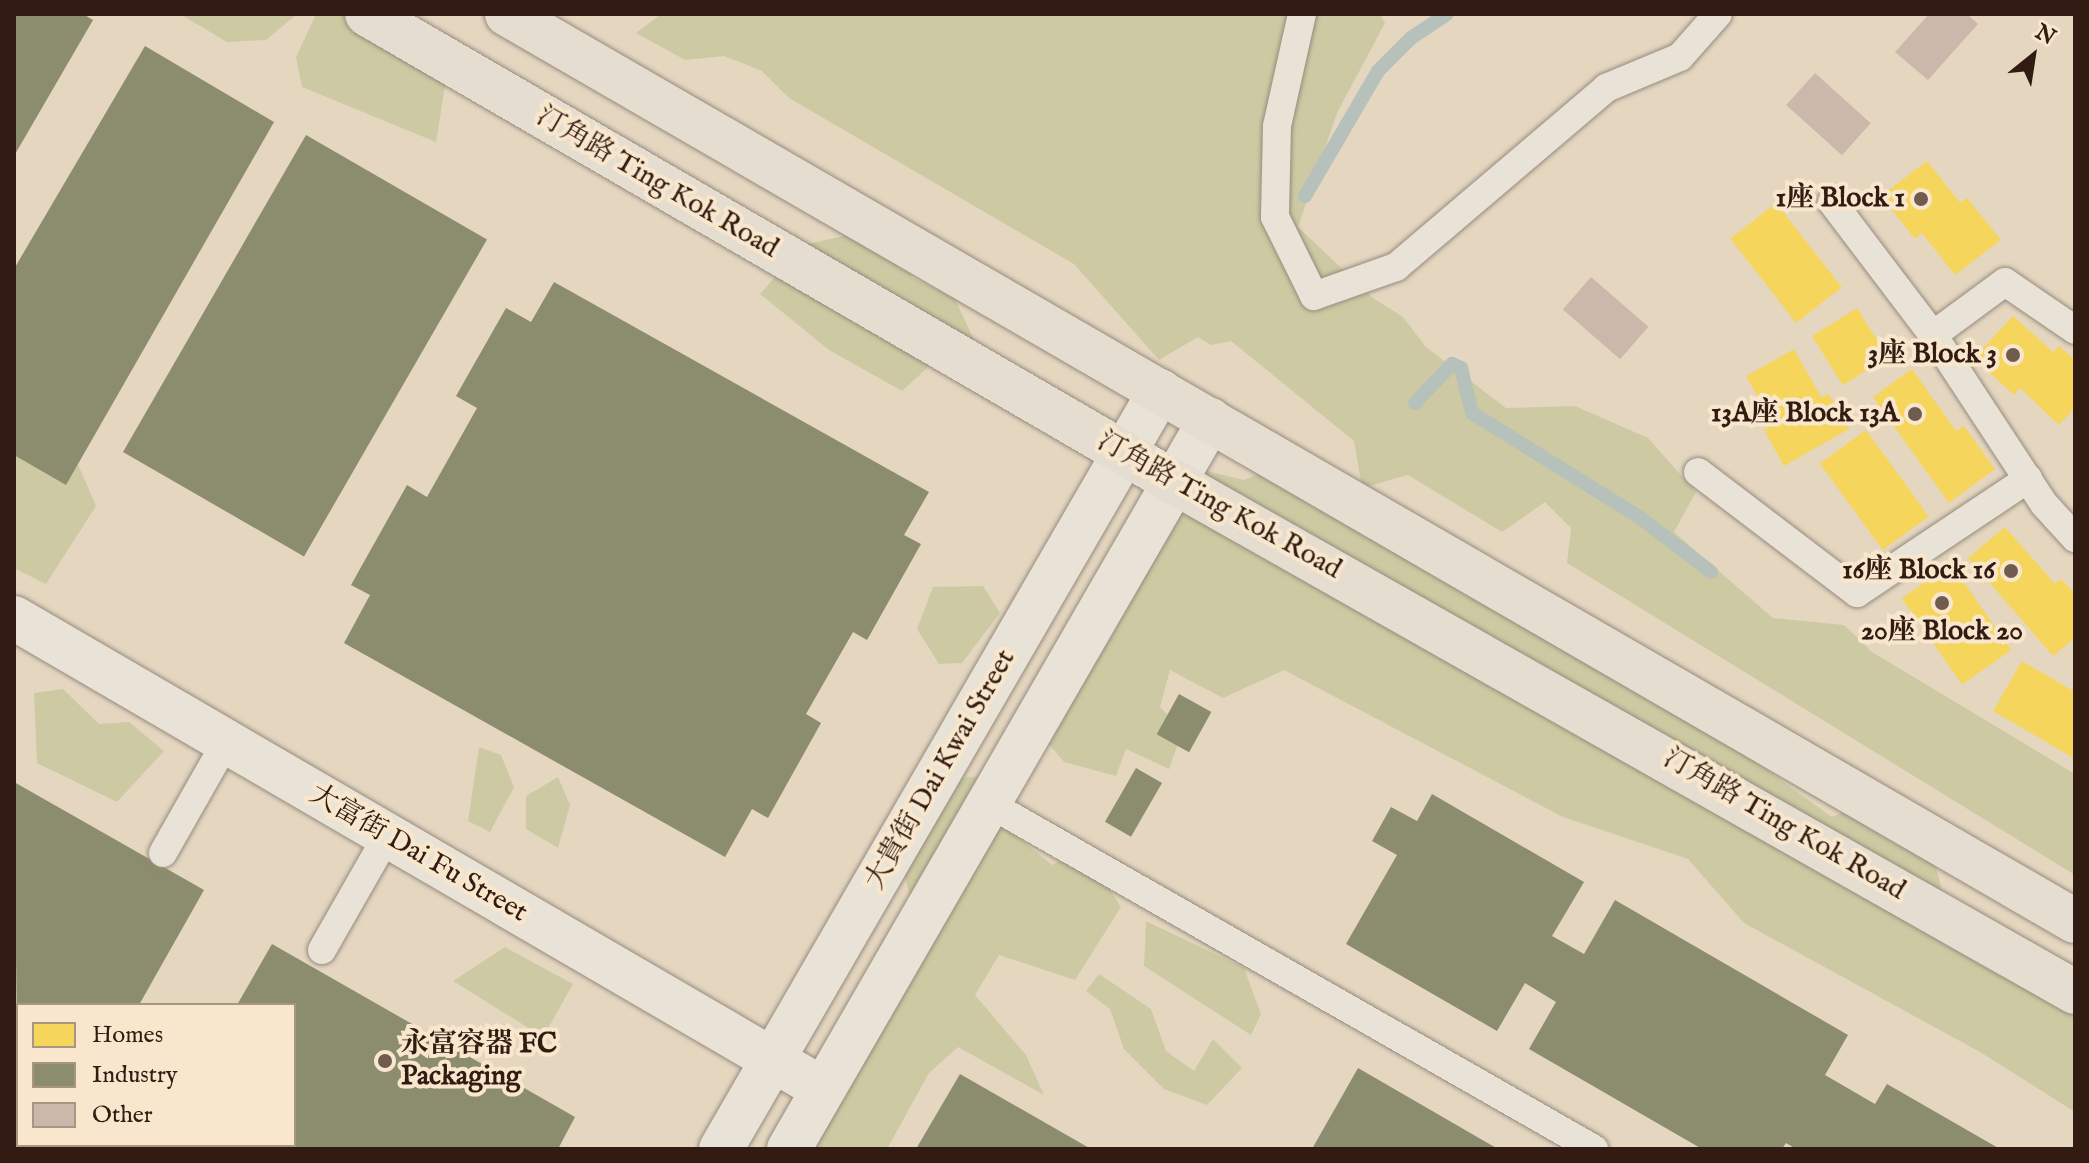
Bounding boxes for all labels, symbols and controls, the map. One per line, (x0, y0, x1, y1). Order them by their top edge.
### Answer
north arrow (1993, 16, 2073, 96)
text: N (2030, 18, 2060, 52)
street label: 汀角路 Ting Kok Road (530, 100, 784, 266)
place label: 1座 Block 1 (1776, 182, 1905, 216)
marker: 1座 Block 1 (1912, 190, 1930, 208)
place label: 3座 Block 3 (1868, 338, 1997, 372)
marker: 3座 Block 3 (2004, 346, 2022, 364)
place label: 13A座 Block 13A (1711, 397, 1899, 431)
marker: 13A座 Block 13A (1906, 405, 1924, 423)
street label: 汀角路 Ting Kok Road (1091, 425, 1347, 587)
place label: 16座 Block 16 (1842, 554, 1995, 588)
marker: 16座 Block 16 (2002, 562, 2020, 580)
marker: 20座 Block 20 (1933, 594, 1951, 612)
place label: 20座 Block 20 (1861, 615, 2023, 649)
street label: 大貴街 Dai Kwai Street (859, 644, 1023, 896)
street label: 汀角路 Ting Kok Road (1657, 742, 1911, 908)
street label: 大富街 Dai Fu Street (303, 778, 533, 930)
legend (16, 1003, 296, 1147)
text: Homes (92, 1020, 163, 1051)
place label: 永富容器 FC Packaging (401, 1028, 557, 1094)
marker: 永富容器 FC Packaging (376, 1052, 394, 1070)
text: Industry (92, 1060, 178, 1091)
text: Other (92, 1100, 153, 1131)

